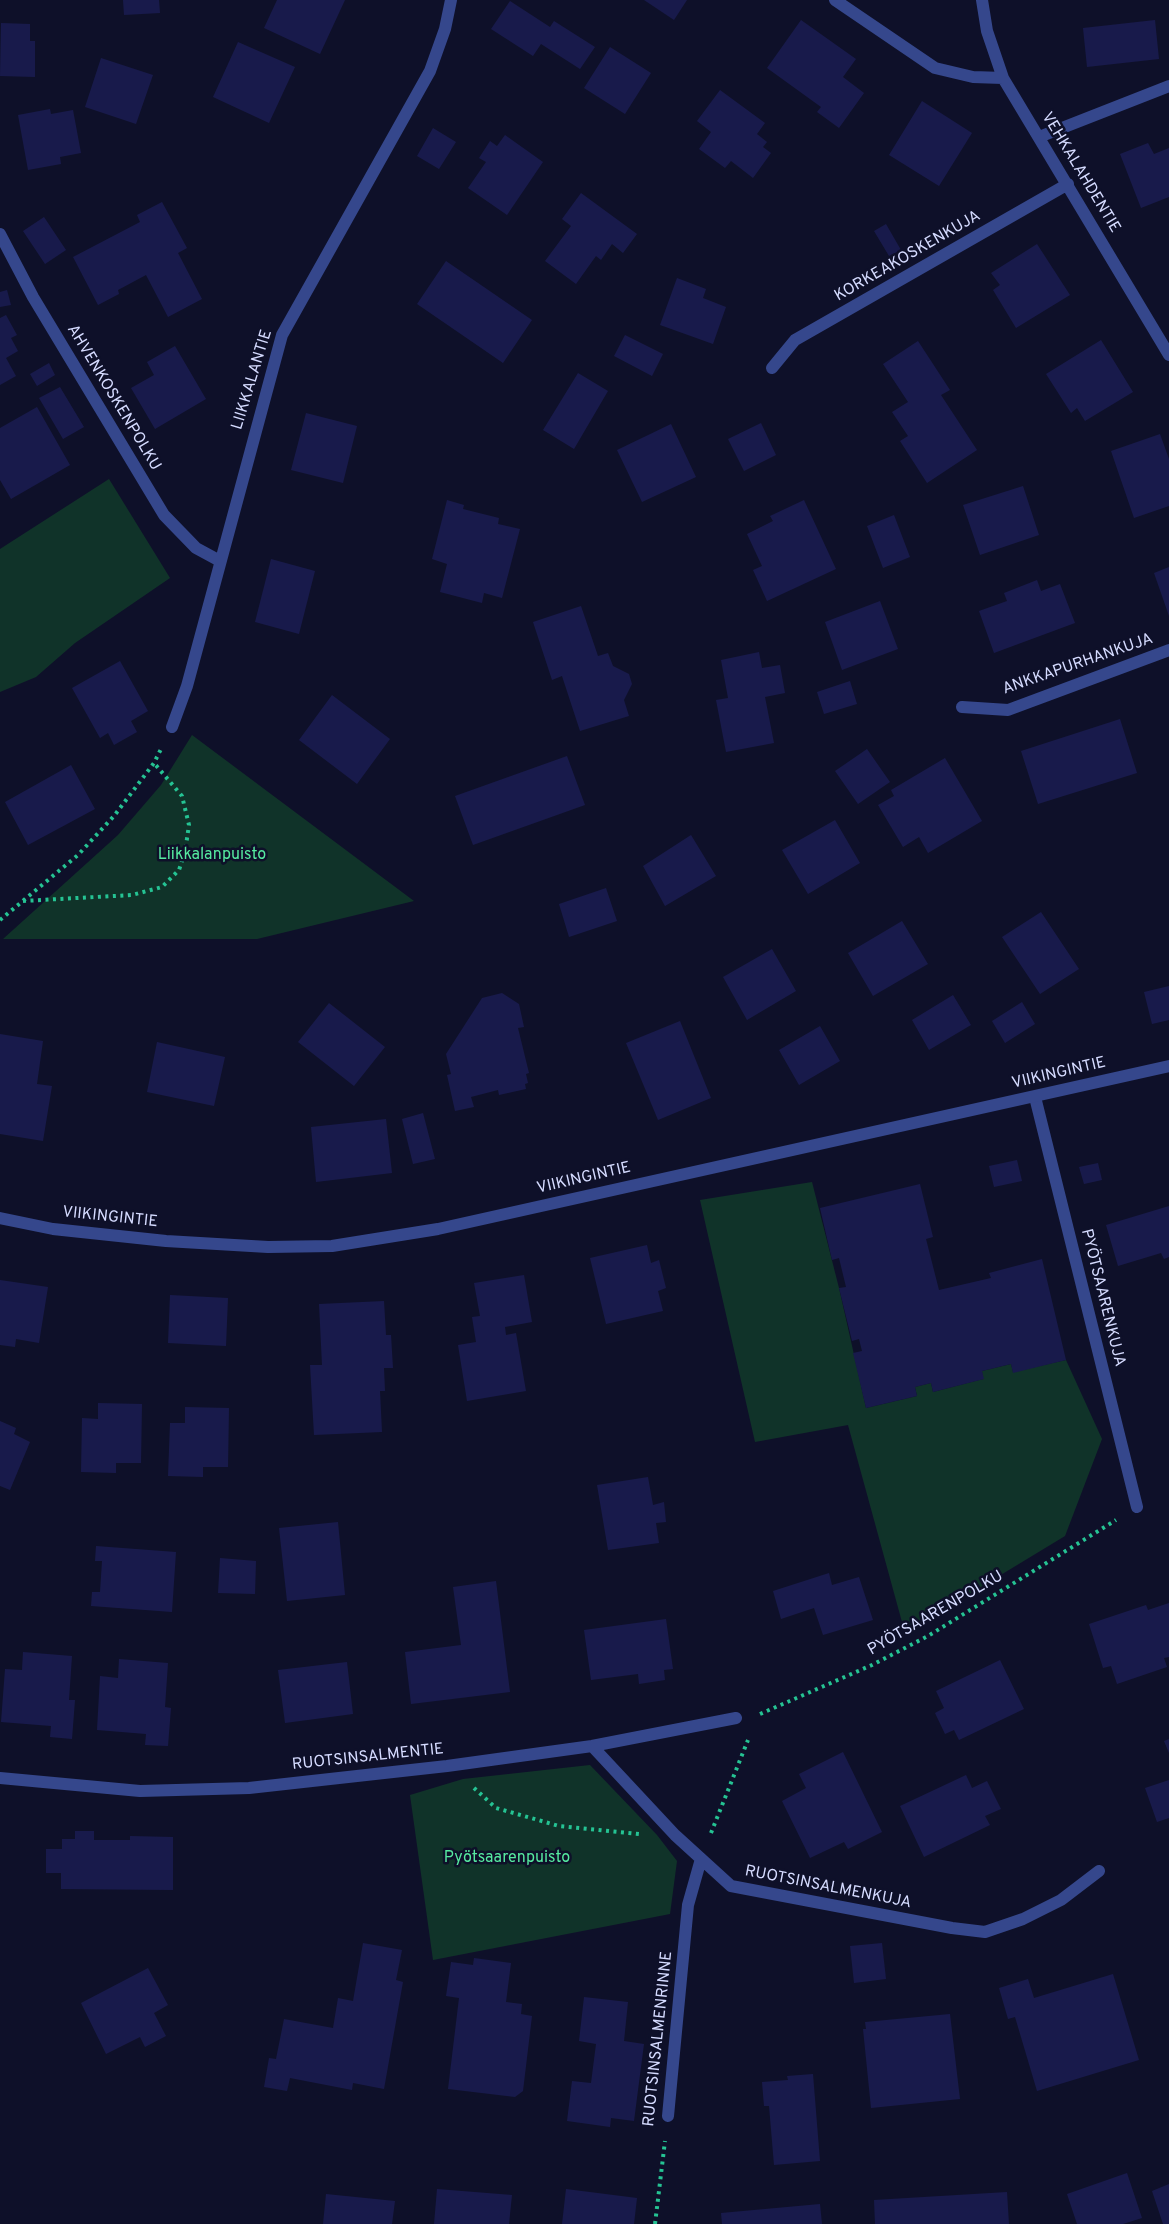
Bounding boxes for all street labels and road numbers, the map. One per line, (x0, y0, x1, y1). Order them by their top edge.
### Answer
street label: VEHKALAHDENTIE (1036, 109, 1124, 237)
street label: KORKEAKOSKENKUJA (832, 207, 984, 307)
street label: AHVENKOSKENPOLKU (62, 322, 164, 474)
street label: LIIKKALANTIE (229, 328, 277, 432)
street label: ANKKAPURHANKUJA (1000, 630, 1156, 700)
street label: VIIKINGINTIE (1010, 1054, 1108, 1094)
street label: VIIKINGINTIE (535, 1159, 633, 1199)
street label: VIIKINGINTIE (61, 1203, 159, 1233)
street label: PYÖTSAARENKUJA (1076, 1227, 1128, 1369)
street label: PYÖTSAARENPOLKU (865, 1567, 1007, 1661)
street label: RUOTSINSALMENTIE (291, 1740, 445, 1776)
street label: RUOTSINSALMENKUJA (743, 1862, 913, 1914)
street label: RUOTSINSALMENRINNE (640, 1950, 678, 2128)

